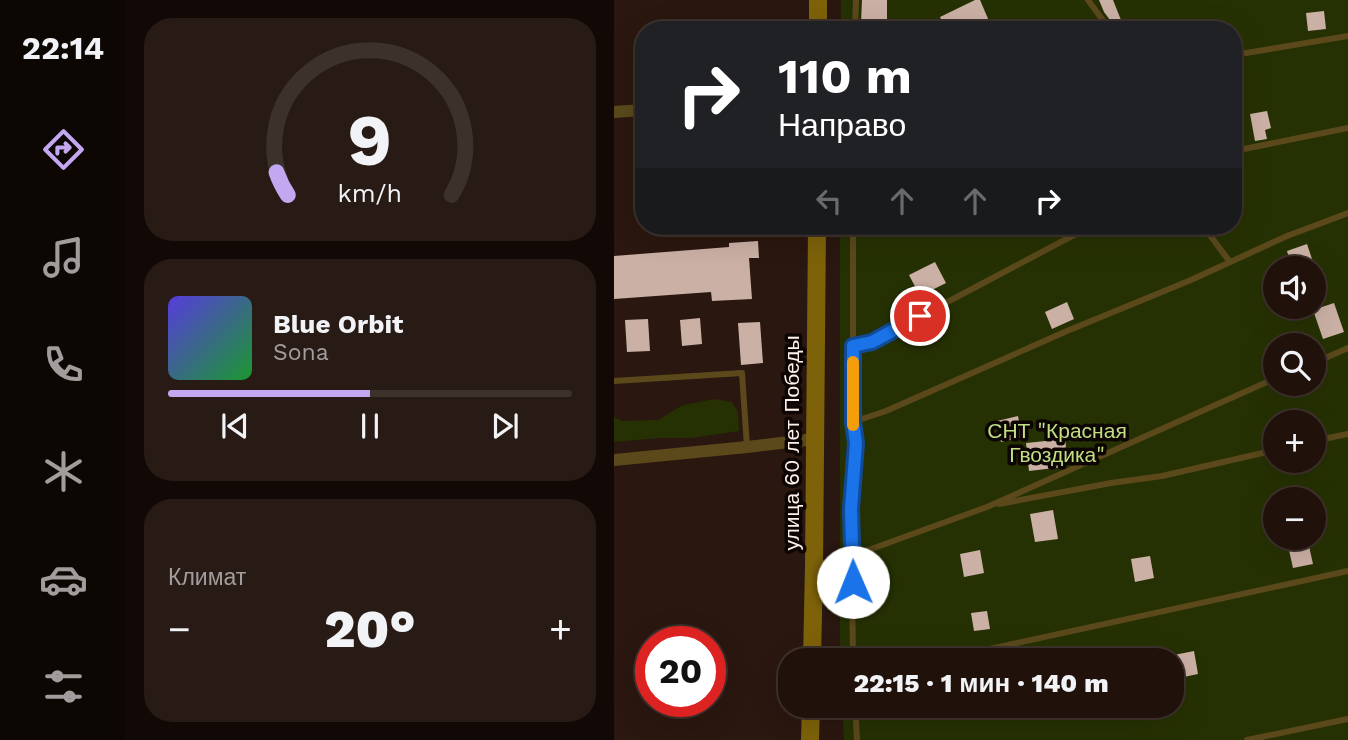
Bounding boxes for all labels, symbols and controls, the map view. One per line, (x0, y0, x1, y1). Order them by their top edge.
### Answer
text: 22:14 (22, 29, 104, 67)
text: 110 m (778, 47, 912, 105)
icon: right (663, 49, 754, 140)
text: 9 (348, 98, 392, 184)
text: Направо (778, 106, 906, 144)
icon: directions (39, 125, 88, 174)
text: km/h (338, 179, 402, 208)
icon: left (810, 182, 848, 220)
icon: ahead (883, 182, 921, 220)
icon: ahead (956, 182, 994, 220)
icon: right (1029, 182, 1067, 220)
icon: music (39, 233, 88, 282)
map controls (1263, 256, 1326, 550)
button: sound (1263, 256, 1326, 319)
pin (890, 286, 950, 346)
icon: arrive (901, 297, 939, 335)
text: Blue Orbit (273, 309, 403, 339)
button: search (1263, 333, 1326, 396)
street label: улица 60 лет Победы (779, 335, 804, 551)
text: Sona (273, 339, 329, 366)
icon: phone (39, 340, 88, 389)
icon: previous (216, 407, 254, 445)
icon: pause (351, 407, 389, 445)
icon: next (486, 407, 524, 445)
button: + (1263, 410, 1326, 473)
park label: СНТ "Красная Гвоздика" (987, 418, 1127, 467)
icon: climate (39, 447, 88, 496)
button: − (1263, 487, 1326, 550)
position arrow (816, 545, 890, 619)
icon: car (39, 555, 88, 604)
text: Климат (168, 564, 246, 591)
text: 20° (324, 599, 416, 660)
text: − (168, 607, 191, 651)
text: + (549, 607, 572, 651)
speed limit sign: 20 (635, 626, 726, 717)
icon: filters (39, 662, 88, 711)
text: 22:15 · 1 мин · 140 m (853, 668, 1109, 698)

